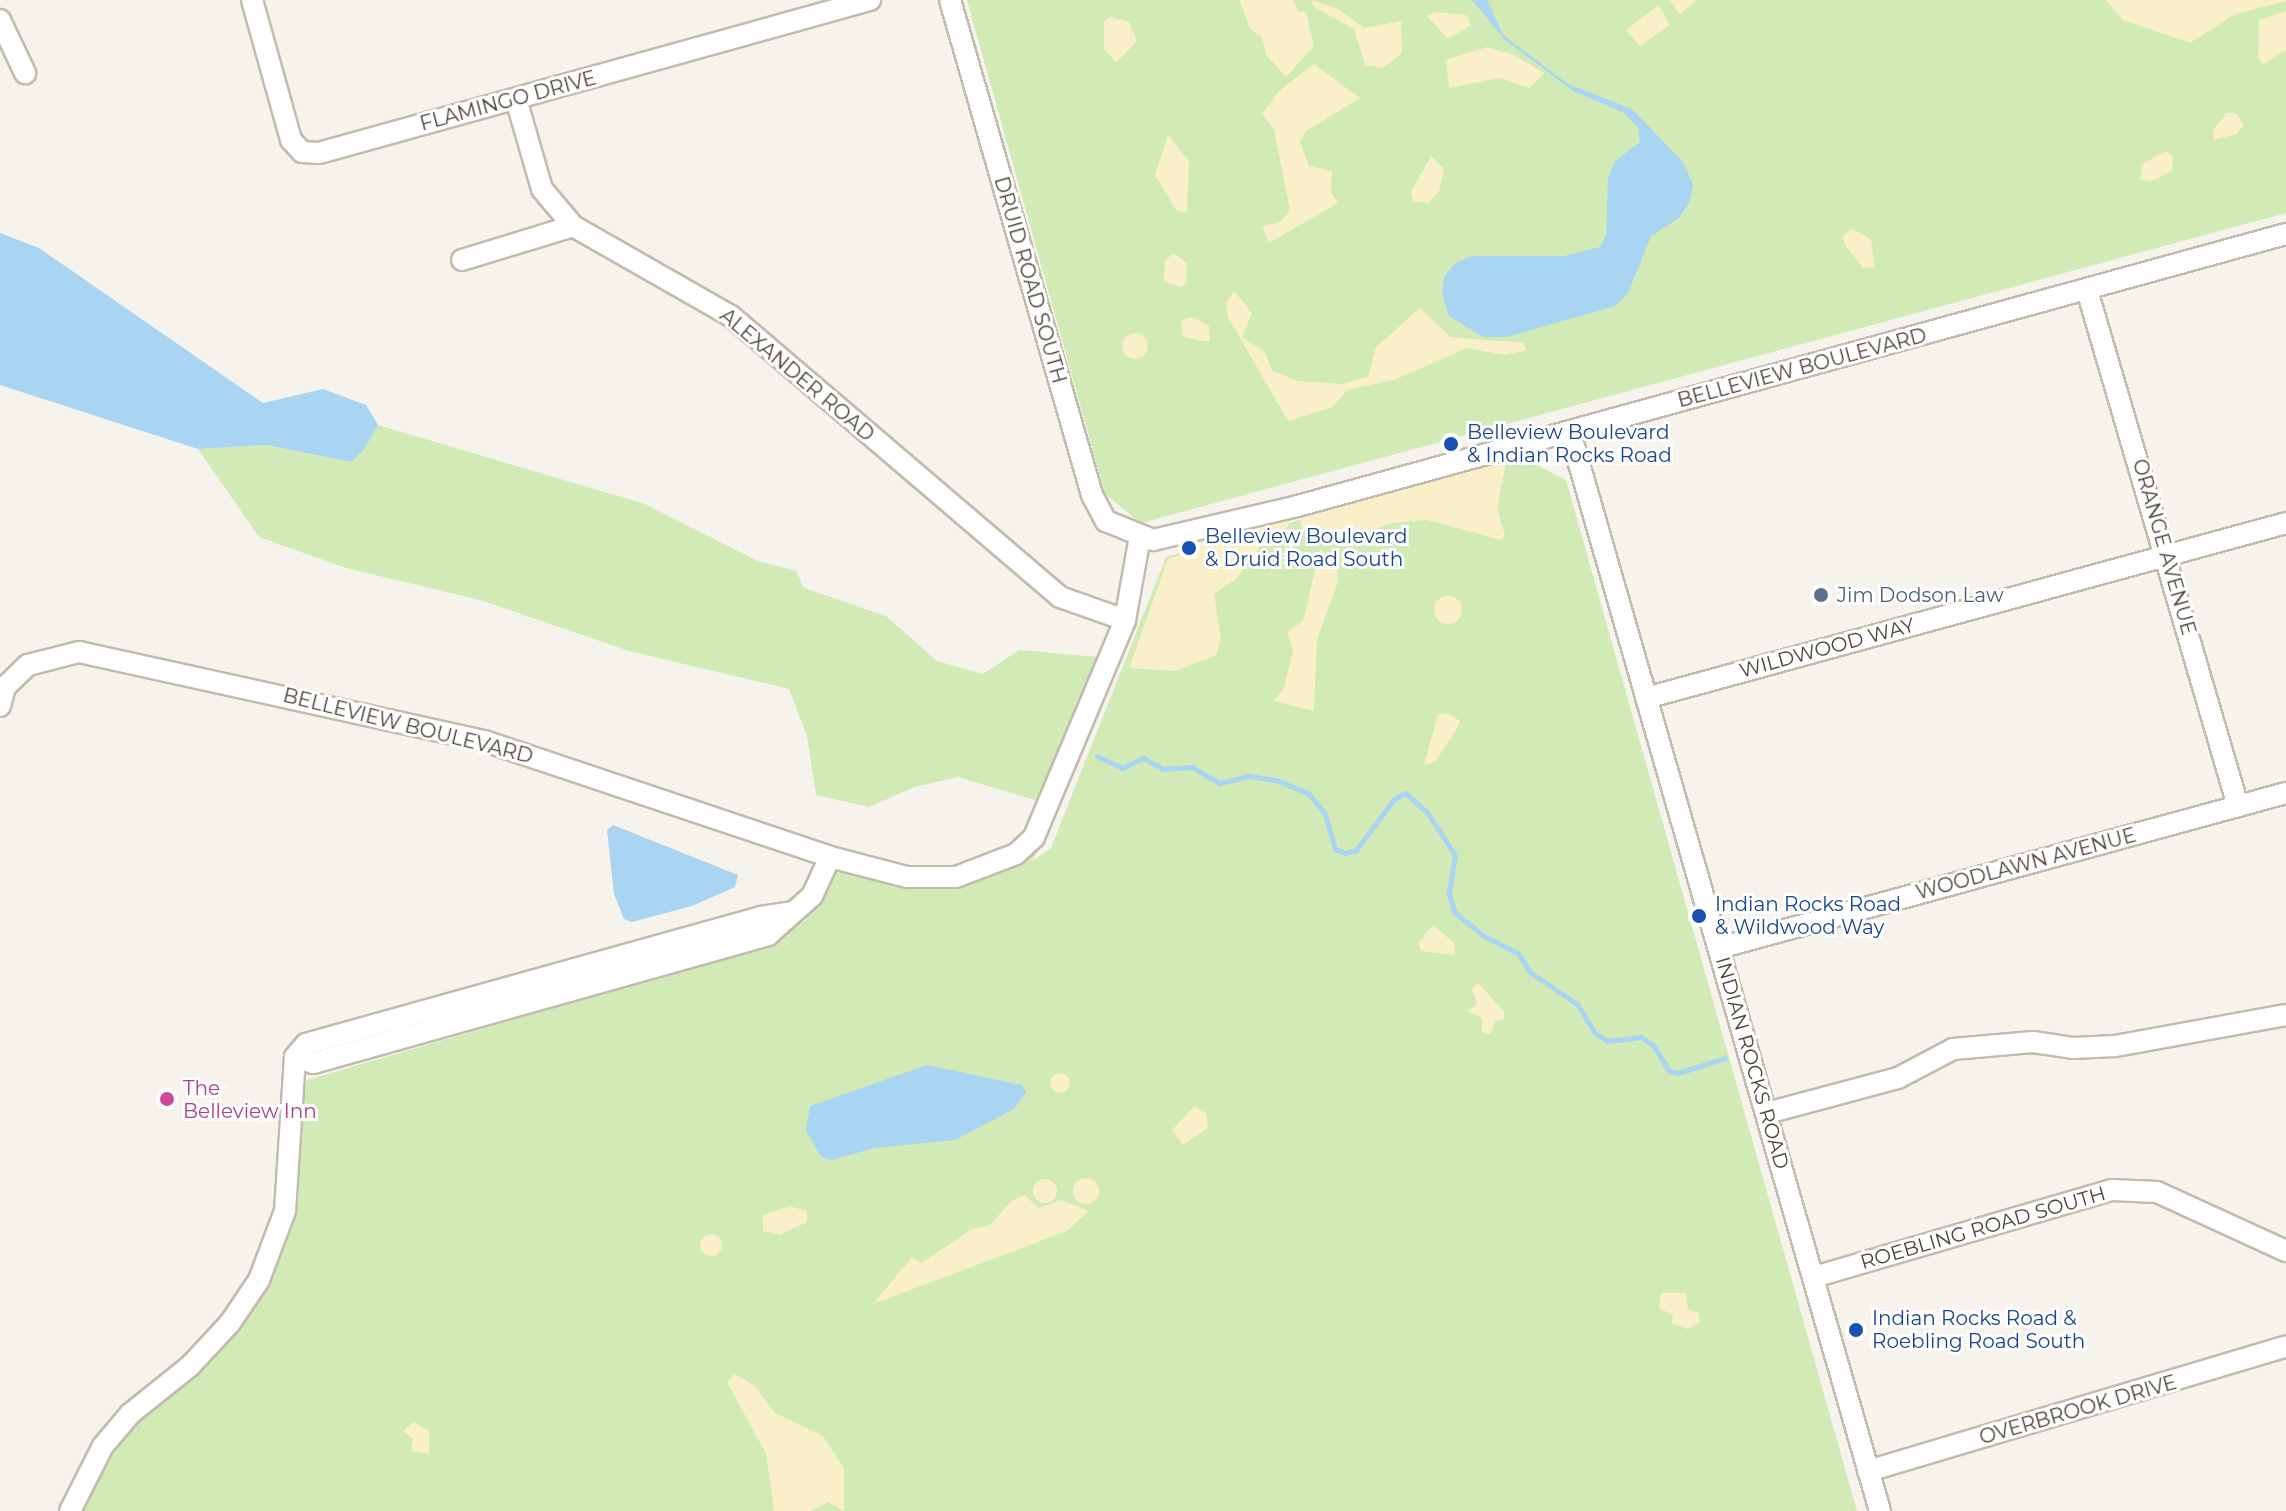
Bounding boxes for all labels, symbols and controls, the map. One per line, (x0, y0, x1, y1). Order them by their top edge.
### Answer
street label: FLAMINGO DRIVE (417, 66, 599, 136)
street label: DRUID ROAD SOUTH (989, 174, 1071, 386)
street label: ALEXANDER ROAD (715, 303, 879, 447)
street label: BELLEVIEW BOULEVARD (1675, 323, 1929, 413)
place label: Belleview Boulevard & Indian Rocks Road (1467, 420, 1672, 467)
marker: Belleview Boulevard & Indian Rocks Road (1442, 435, 1460, 453)
street label: ORANGE AVENUE (2127, 456, 2201, 638)
place label: Belleview Boulevard & Druid Road South (1205, 524, 1408, 571)
marker: Belleview Boulevard & Druid Road South (1180, 539, 1198, 557)
place label: Jim Dodson Law (1837, 583, 2003, 607)
marker: Jim Dodson Law (1812, 586, 1830, 604)
street label: WILDWOOD WAY (1737, 613, 1917, 683)
street label: BELLEVIEW BOULEVARD (281, 683, 535, 769)
street label: WOODLAWN AVENUE (1913, 823, 2139, 905)
place label: Indian Rocks Road & Wildwood Way (1715, 892, 1901, 939)
marker: Indian Rocks Road & Wildwood Way (1690, 907, 1708, 925)
street label: INDIAN ROCKS ROAD (1710, 954, 1794, 1172)
place label: The Belleview Inn (183, 1076, 317, 1123)
marker: The Belleview Inn (158, 1090, 176, 1108)
street label: ROEBLING ROAD SOUTH (1858, 1181, 2108, 1275)
place label: Indian Rocks Road & Roebling Road South (1872, 1306, 2085, 1353)
marker: Indian Rocks Road & Roebling Road South (1847, 1321, 1865, 1339)
street label: OVERBROOK DRIVE (1977, 1370, 2179, 1450)

